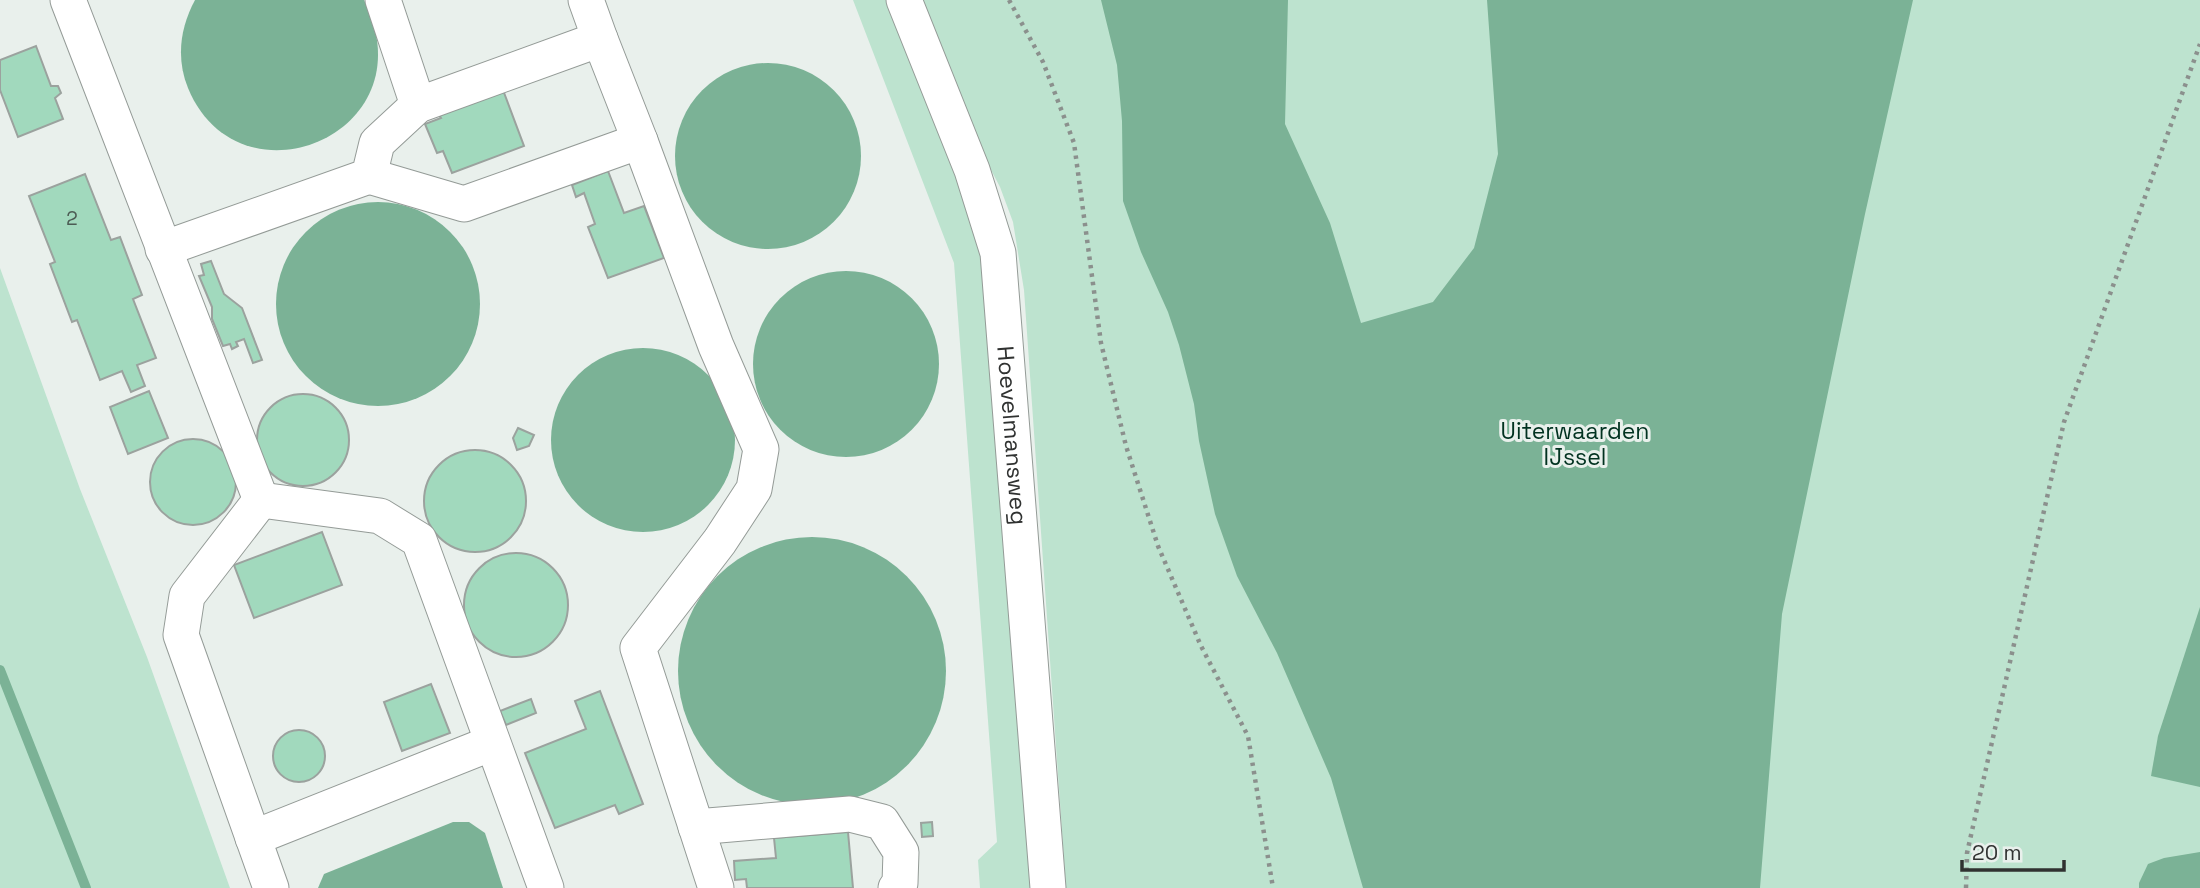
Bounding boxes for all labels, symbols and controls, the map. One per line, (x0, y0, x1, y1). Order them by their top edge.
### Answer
house number: 2 (66, 206, 78, 231)
street label: Hoevelmansweg (990, 345, 1034, 526)
park label: Uiterwaarden IJssel (1501, 416, 1649, 472)
scale bar (1962, 828, 2064, 872)
text: 20 m (1972, 839, 2022, 866)

